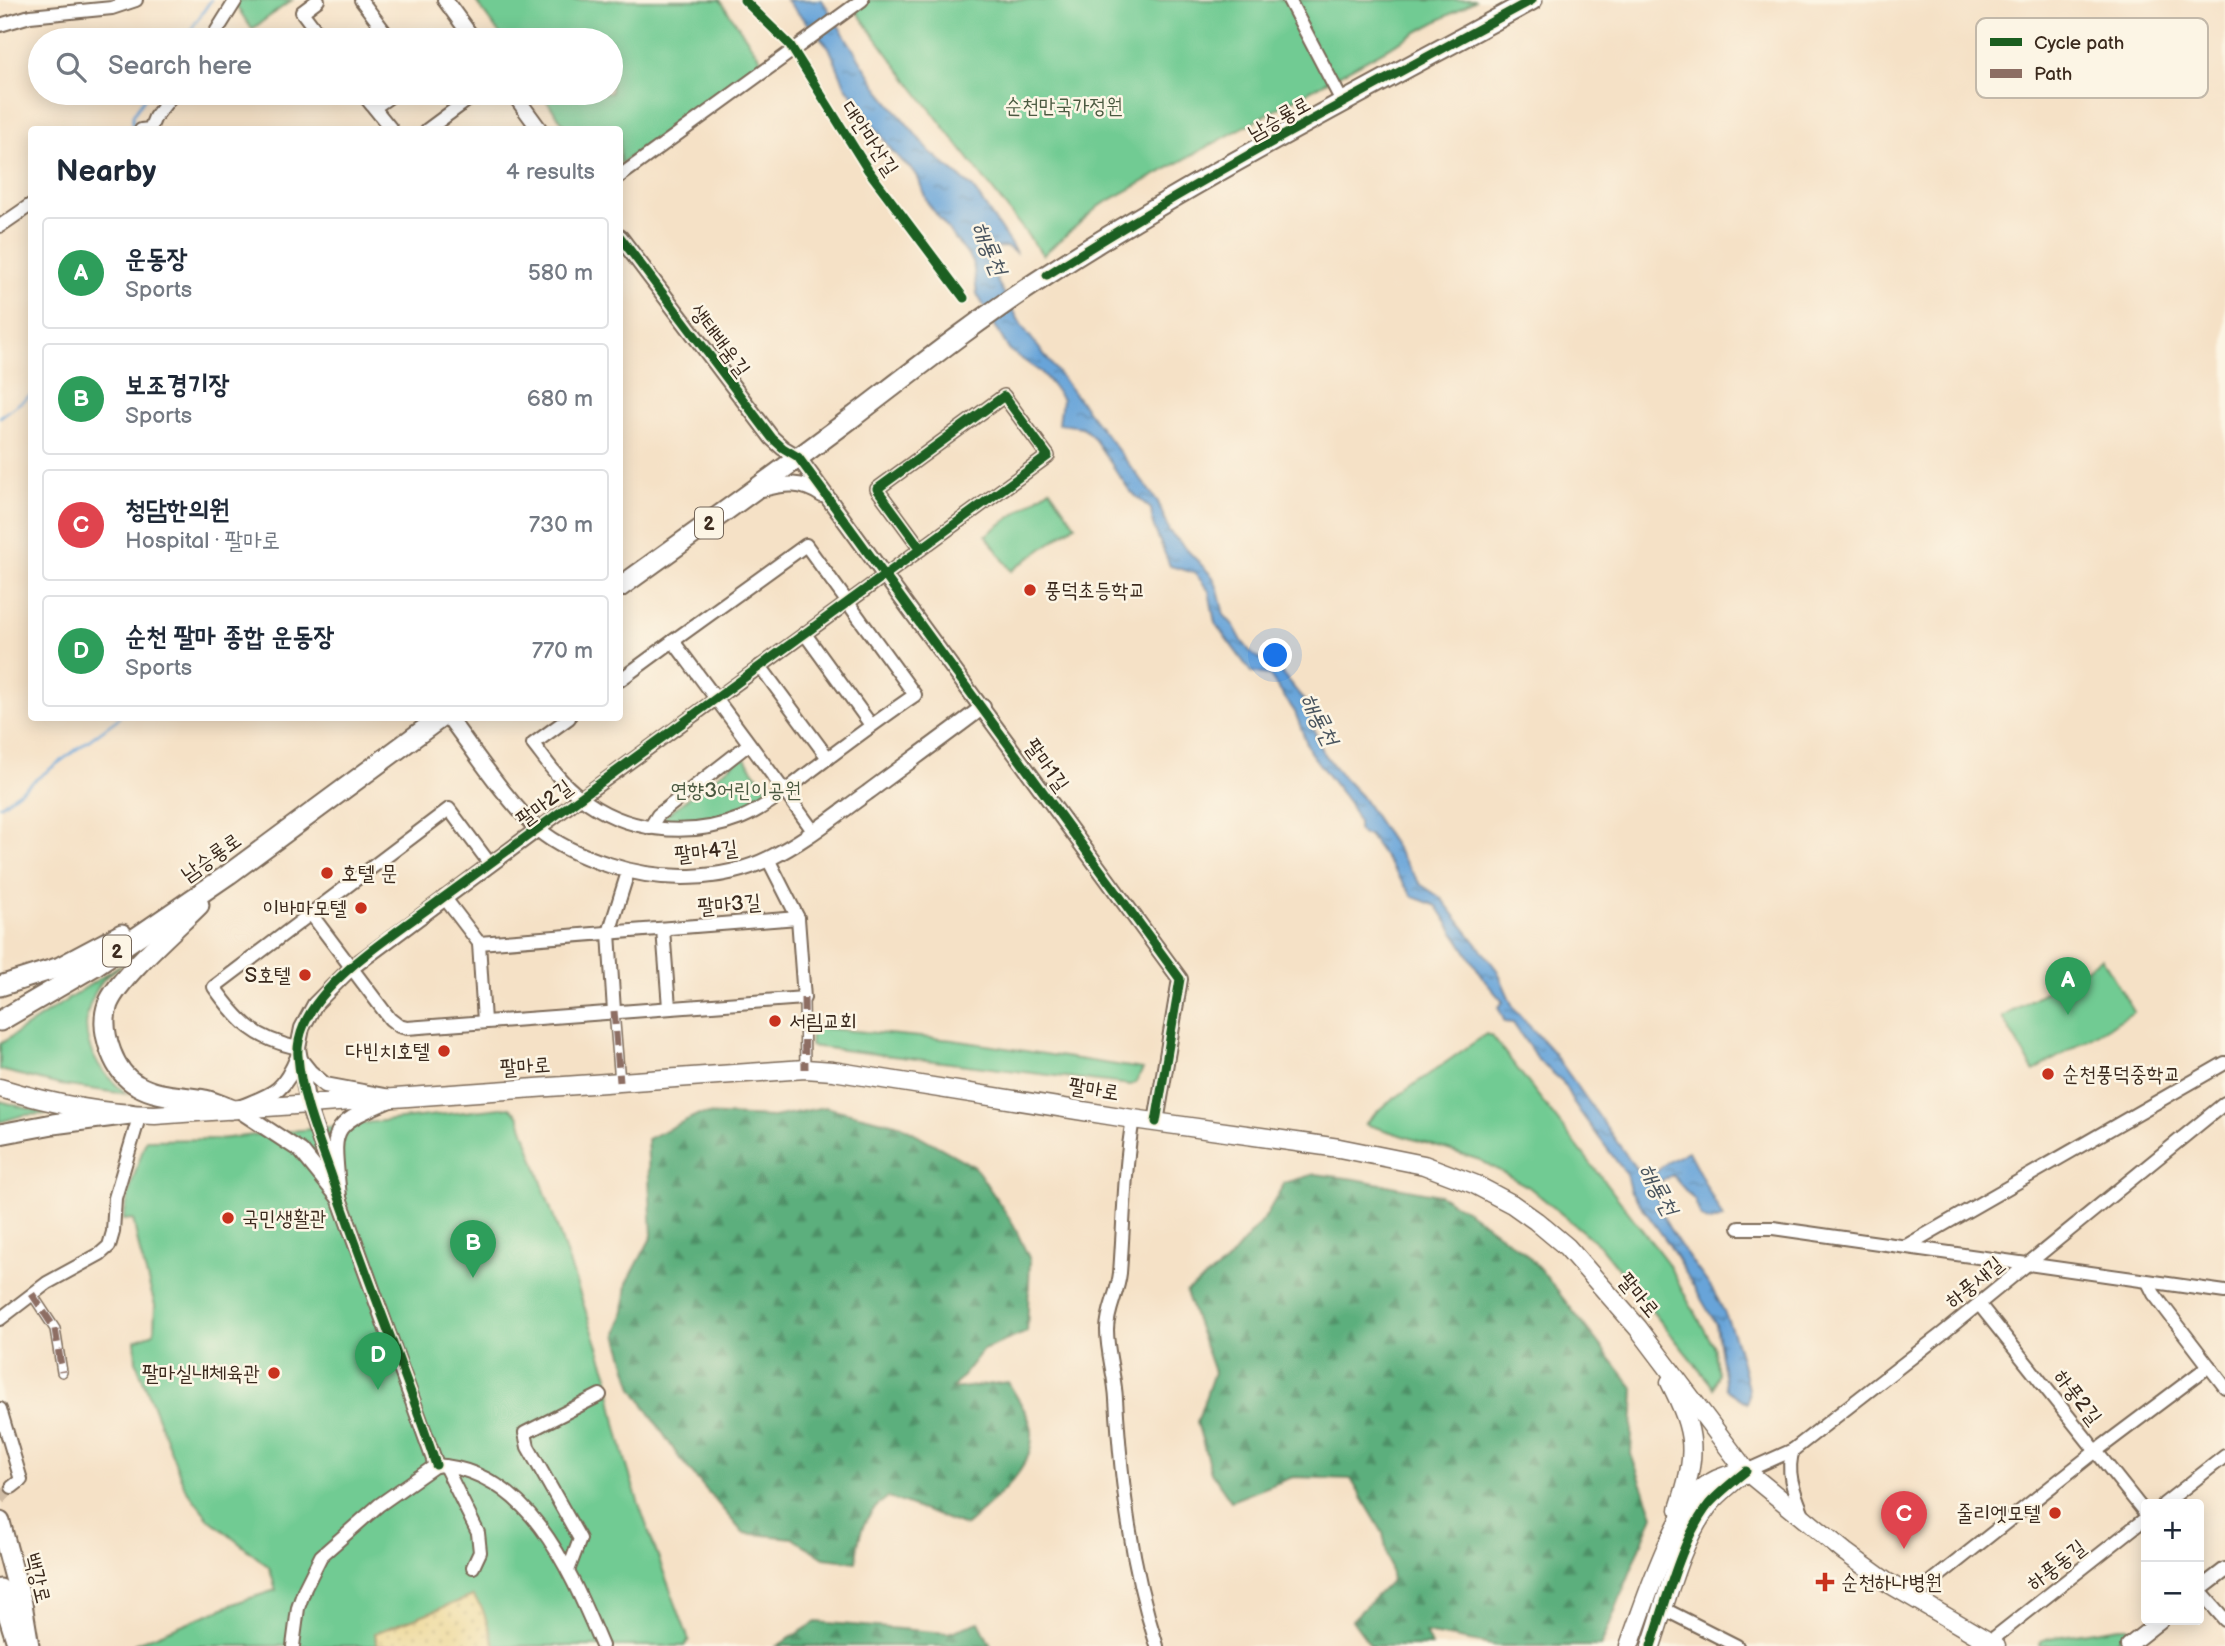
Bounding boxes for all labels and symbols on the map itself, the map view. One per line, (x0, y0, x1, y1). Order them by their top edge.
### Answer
legend (1976, 18, 2208, 98)
text: Cycle path (2034, 32, 2124, 55)
text: Path (2034, 63, 2072, 86)
street label: 남승룡로 (1244, 91, 1315, 146)
park label: 순천만국가정원 (1005, 94, 1123, 119)
street label: 대안마산길 (836, 96, 904, 180)
water label: 해룡천 (965, 217, 1014, 282)
street label: 생태배움길 (684, 299, 755, 382)
road number: 2 (695, 508, 723, 538)
place label: 풍덕초등학교 (1044, 578, 1145, 603)
marker: 풍덕초등학교 (1022, 582, 1038, 598)
your location (1258, 638, 1292, 672)
water label: 해룡천 (1294, 688, 1345, 753)
street label: 팔마1길 (1019, 734, 1074, 797)
street label: 팔마2길 (512, 774, 577, 832)
park label: 연향3어린이공원 (670, 778, 802, 803)
street label: 남승룡로 (176, 828, 246, 887)
street label: 팔마4길 (673, 835, 739, 868)
place label: 호텔 문 (341, 861, 397, 886)
marker: 호텔 문 (319, 865, 335, 881)
street label: 팔마3길 (696, 889, 762, 920)
place label: 이바마모텔 (263, 896, 347, 921)
marker: 이바마모텔 (353, 900, 369, 916)
road number: 2 (103, 936, 131, 967)
pin: A (2045, 957, 2091, 1015)
place label: S호텔 (244, 963, 291, 988)
marker: S호텔 (297, 967, 313, 983)
place label: 서림교회 (789, 1009, 857, 1034)
marker: 서림교회 (767, 1013, 783, 1029)
place label: 다빈치호텔 (346, 1039, 430, 1064)
marker: 다빈치호텔 (436, 1043, 452, 1059)
street label: 팔마로 (499, 1052, 551, 1081)
place label: 순천풍덕중학교 (2062, 1062, 2180, 1087)
marker: 순천풍덕중학교 (2040, 1066, 2056, 1082)
street label: 팔마로 (1067, 1073, 1121, 1106)
water label: 해룡천 (1632, 1158, 1685, 1223)
place label: 국민생활관 (242, 1206, 327, 1231)
marker: 국민생활관 (220, 1210, 236, 1226)
pin: B (450, 1220, 496, 1278)
street label: 하풍새길 (1940, 1251, 2008, 1314)
street label: 팔마로 (1613, 1268, 1664, 1323)
pin: D (355, 1332, 401, 1390)
place label: 팔마실내체육관 (142, 1361, 260, 1386)
marker: 팔마실내체육관 (266, 1365, 282, 1381)
street label: 하풍2길 (2048, 1365, 2107, 1430)
pin: C (1881, 1491, 1927, 1549)
place label: 줄리엣모텔 (1957, 1501, 2041, 1526)
marker: 줄리엣모텔 (2047, 1505, 2063, 1521)
street label: 하풍동길 (2022, 1535, 2091, 1596)
street label: 백강로 (19, 1550, 56, 1606)
place label: 순천하나병원 (1841, 1570, 1942, 1595)
marker: 순천하나병원 (1815, 1572, 1835, 1592)

